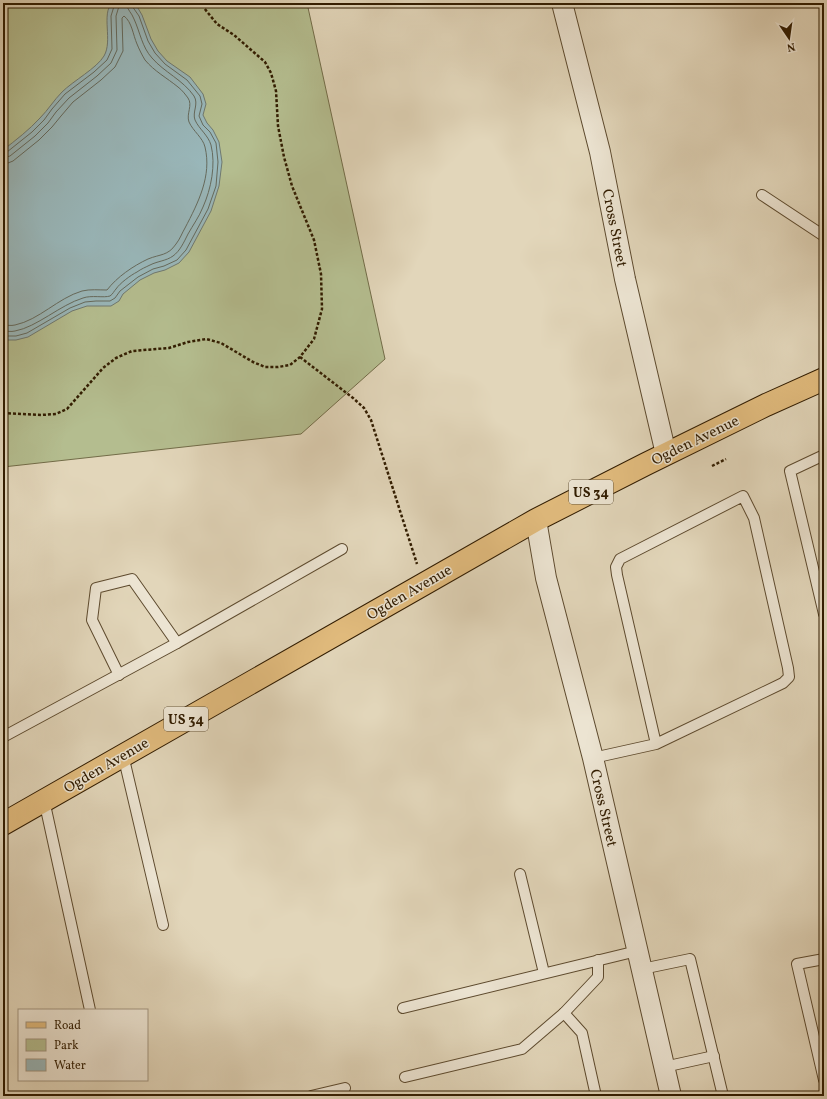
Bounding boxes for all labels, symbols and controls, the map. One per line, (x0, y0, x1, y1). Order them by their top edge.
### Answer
north arrow (769, 18, 809, 58)
text: N (785, 38, 796, 54)
street label: Cross Street (596, 187, 631, 269)
street label: Ogden Avenue (648, 411, 743, 472)
road number: US 34 (569, 480, 613, 504)
street label: Ogden Avenue (363, 560, 456, 626)
road number: US 34 (164, 707, 208, 731)
street label: Ogden Avenue (60, 733, 153, 799)
street label: Cross Street (583, 767, 622, 849)
legend (18, 1009, 148, 1081)
text: Road (54, 1018, 81, 1034)
text: Park (54, 1038, 79, 1054)
text: Water (54, 1058, 86, 1074)

